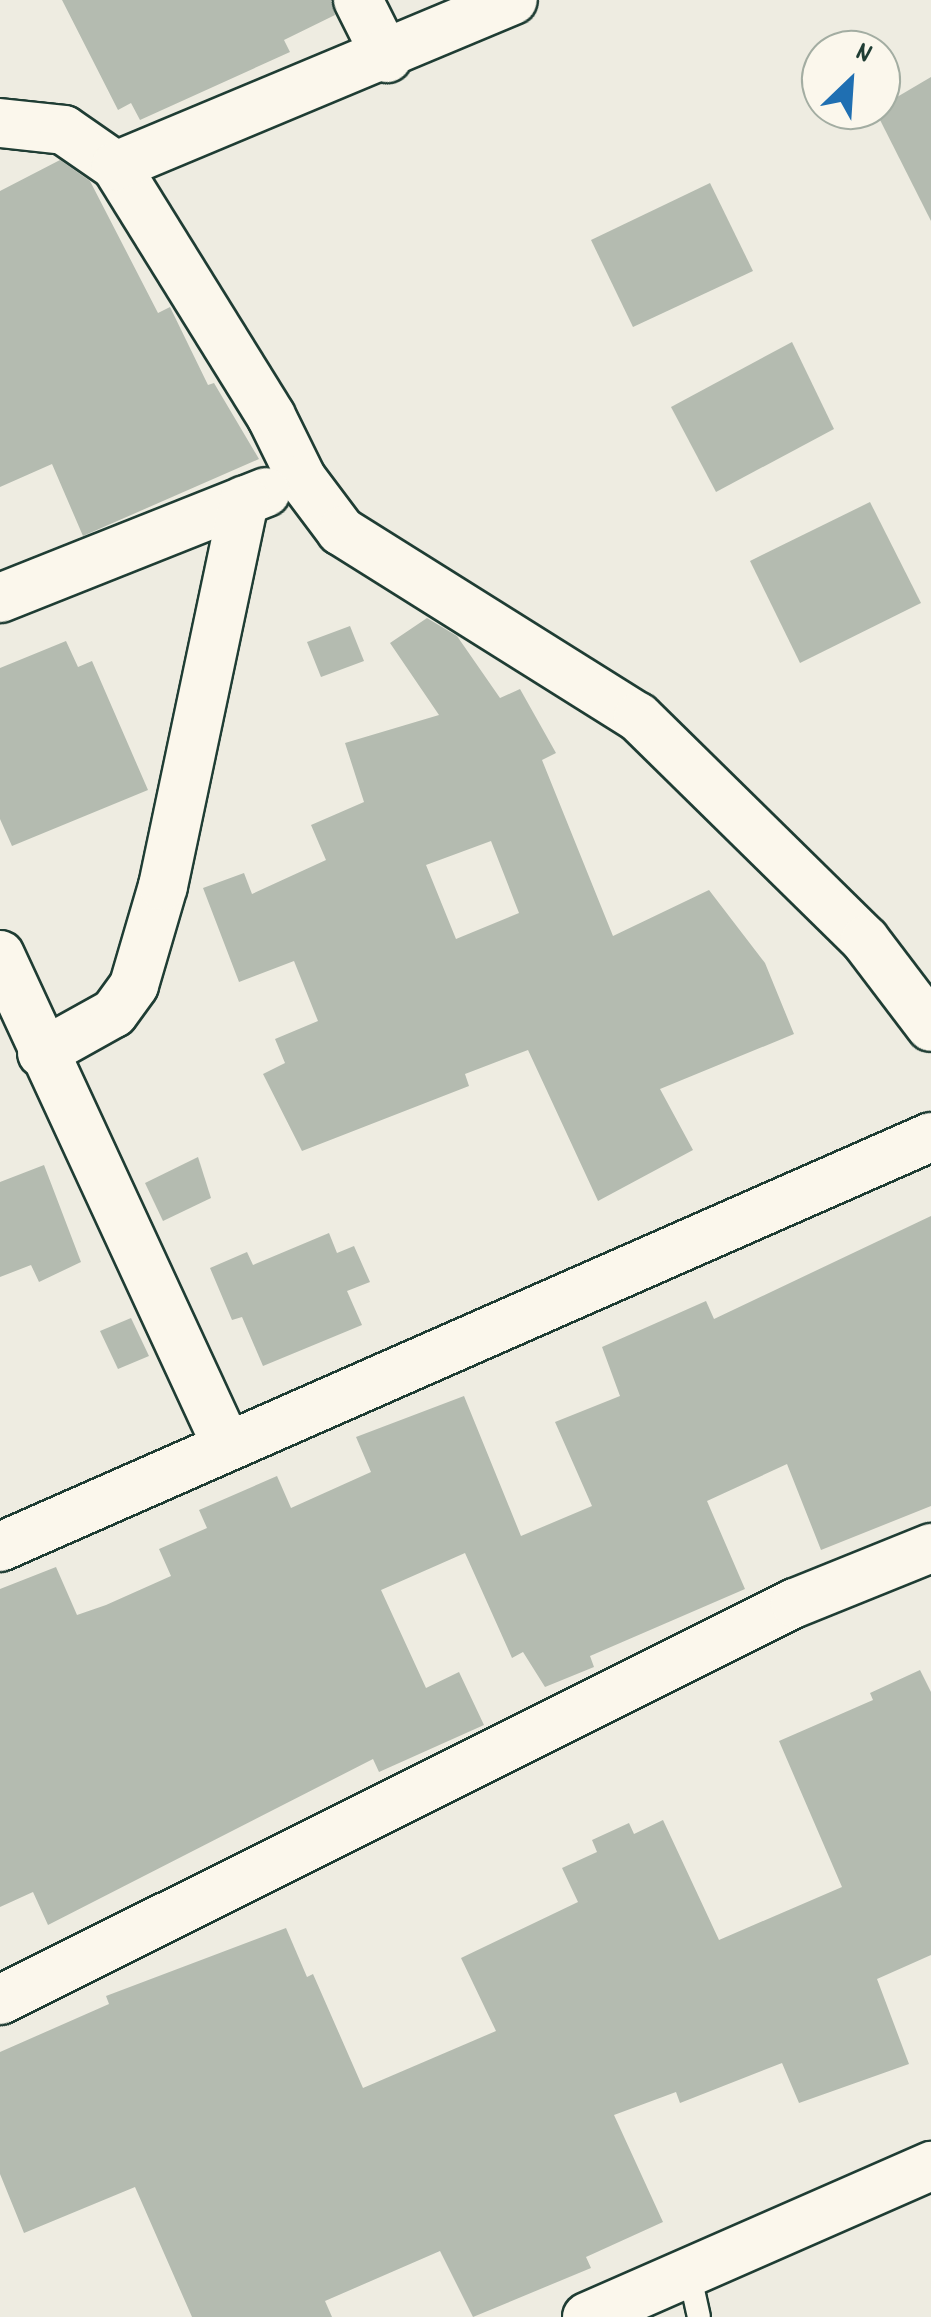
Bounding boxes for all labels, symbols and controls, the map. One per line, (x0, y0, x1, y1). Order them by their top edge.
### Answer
north arrow (801, 30, 901, 130)
text: N (848, 34, 878, 76)

